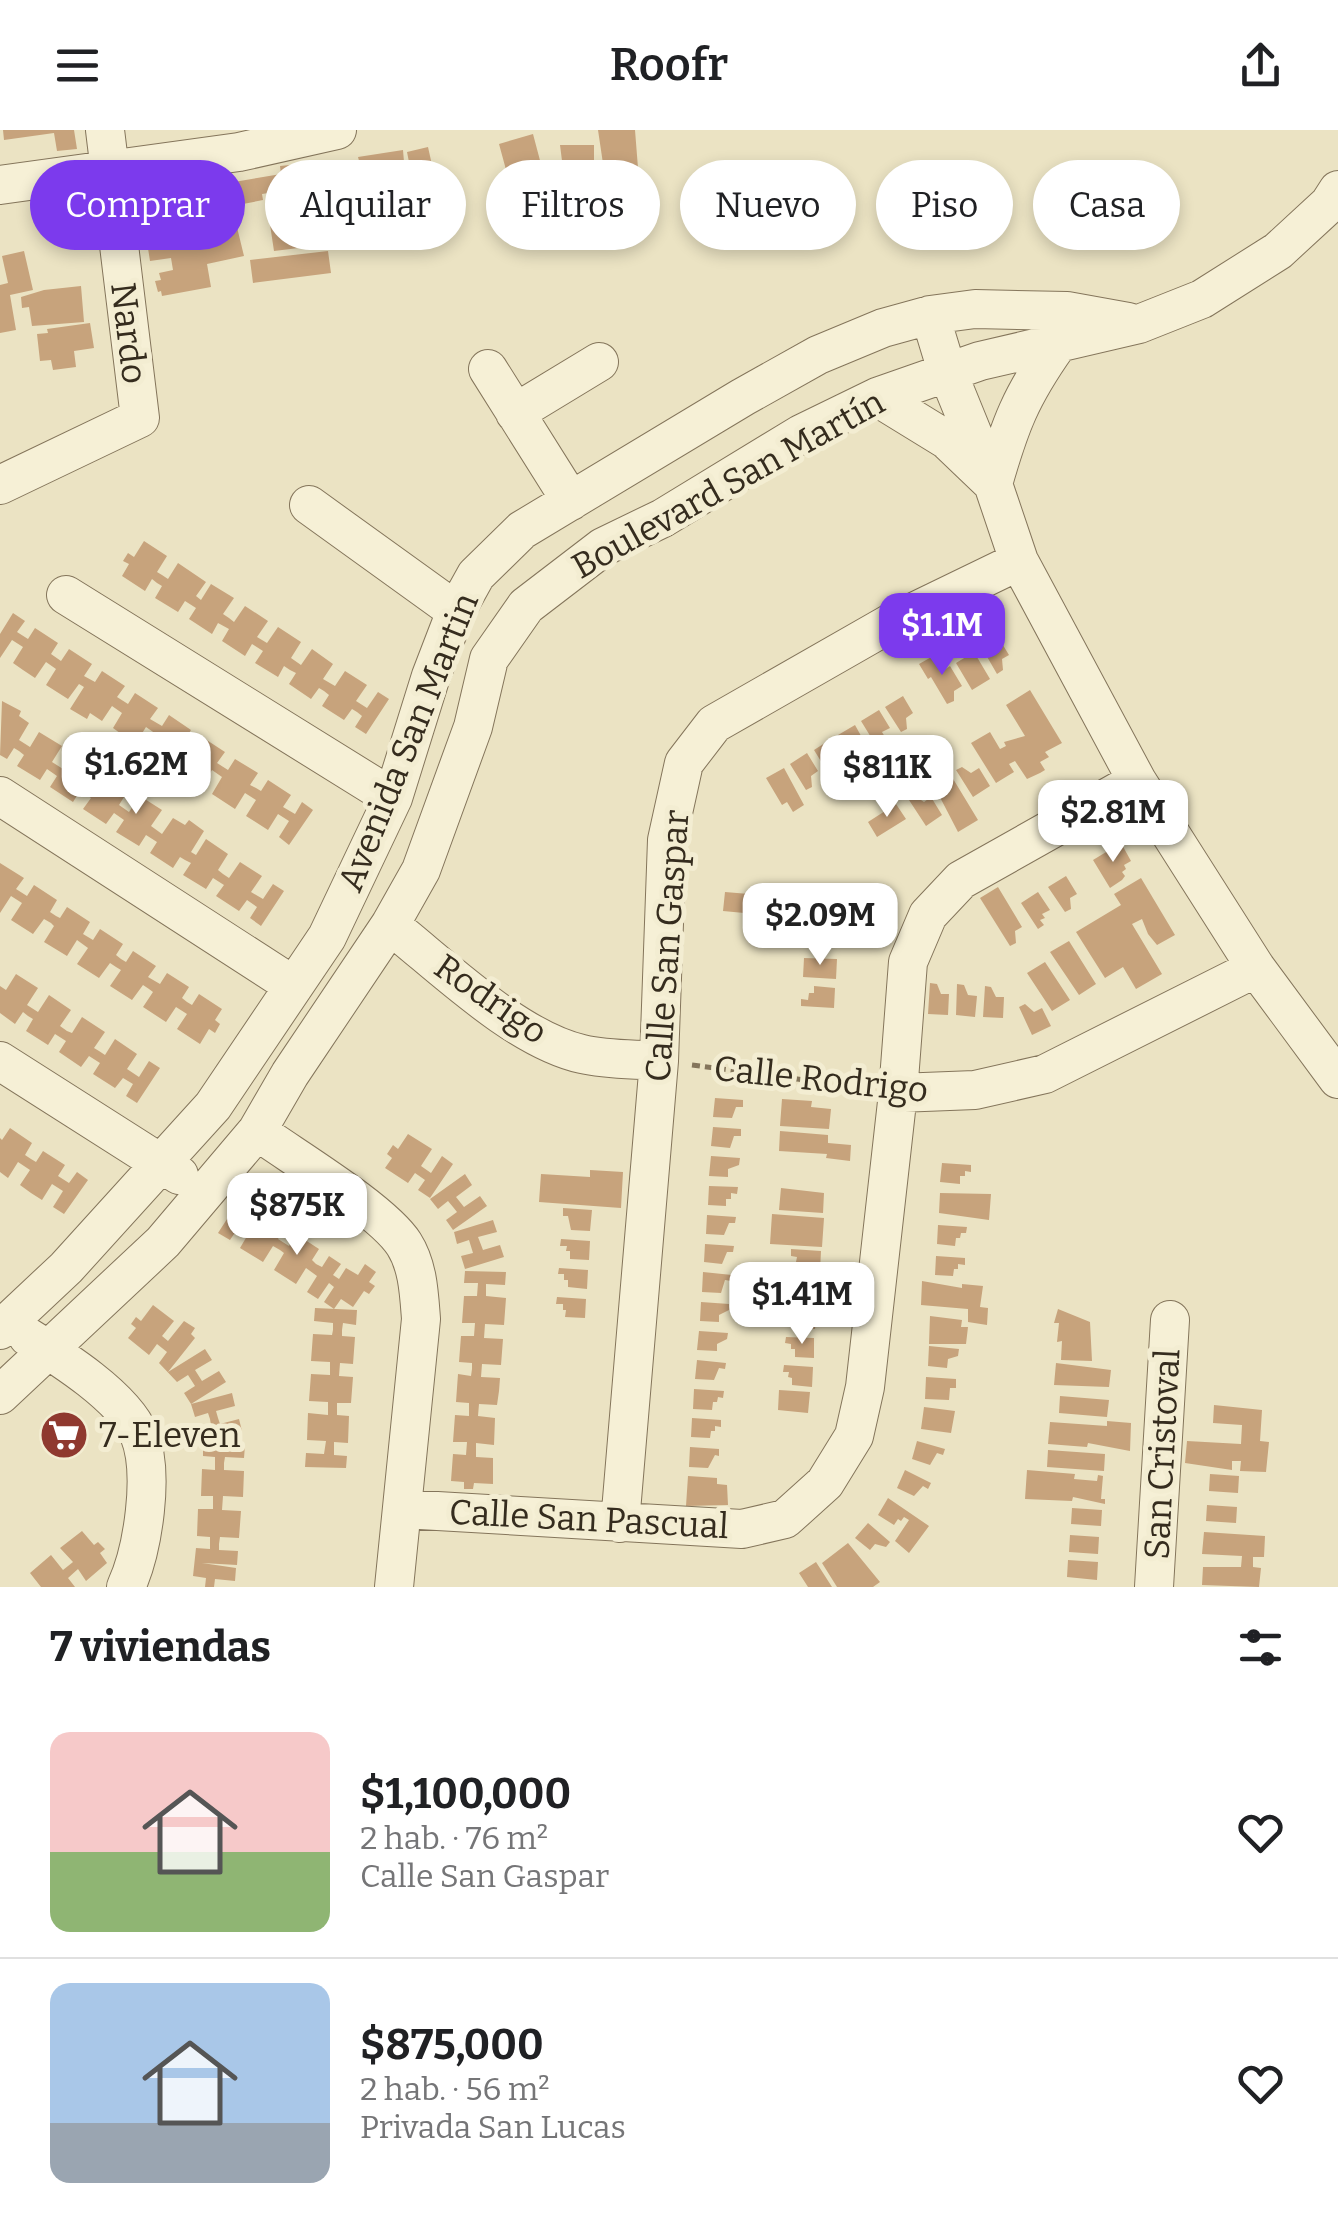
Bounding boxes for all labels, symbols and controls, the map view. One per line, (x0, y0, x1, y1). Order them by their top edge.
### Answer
icon: menu (50, 38, 105, 93)
text: Roofr (610, 38, 728, 92)
icon: share (1233, 38, 1288, 93)
chip: Comprar (30, 160, 245, 250)
chip: Alquilar (265, 160, 466, 250)
chip: Filtros (486, 160, 660, 250)
chip: Nuevo (680, 160, 856, 250)
chip: Piso (876, 160, 1013, 250)
chip: Casa (1033, 160, 1180, 250)
street label: Nardo (102, 280, 156, 386)
street label: Boulevard San Martín (564, 381, 892, 587)
street label: Avenida San Martin (329, 587, 487, 897)
pin: $1.1M (872, 593, 1012, 678)
text: $1.1M (901, 606, 983, 644)
pin: $1.62M (55, 732, 217, 817)
pin: $811K (817, 735, 957, 820)
text: $1.62M (84, 745, 188, 783)
text: $811K (842, 748, 932, 786)
pin: $2.81M (1032, 780, 1194, 865)
text: $2.81M (1060, 793, 1166, 831)
street label: Calle San Gaspar (637, 809, 697, 1083)
pin: $2.09M (739, 883, 901, 968)
text: $2.09M (765, 896, 875, 934)
street label: Rodrigo (427, 945, 555, 1053)
street label: Calle Rodrigo (712, 1047, 930, 1111)
pin: $875K (227, 1173, 367, 1258)
text: $875K (249, 1186, 345, 1224)
pin: $1.41M (721, 1262, 883, 1347)
text: $1.41M (751, 1275, 853, 1313)
street label: San Cristoval (1136, 1348, 1188, 1560)
supermarket icon: 7-Eleven (38, 1409, 90, 1461)
place label: 7-Eleven (99, 1414, 241, 1456)
street label: Calle San Pascual (448, 1491, 730, 1547)
icon: filters (1233, 1620, 1288, 1675)
text: 7 viviendas (50, 1622, 271, 1672)
text: $1,100,000 (360, 1769, 571, 1819)
icon: home (130, 1772, 250, 1892)
icon: heart (1233, 1805, 1288, 1860)
text: 2 hab. · 76 m² (360, 1819, 548, 1857)
text: Calle San Gaspar (360, 1857, 609, 1895)
text: $875,000 (360, 2020, 544, 2070)
icon: home (130, 2023, 250, 2143)
icon: heart (1233, 2056, 1288, 2111)
text: 2 hab. · 56 m² (360, 2070, 550, 2108)
text: Privada San Lucas (360, 2108, 626, 2146)

